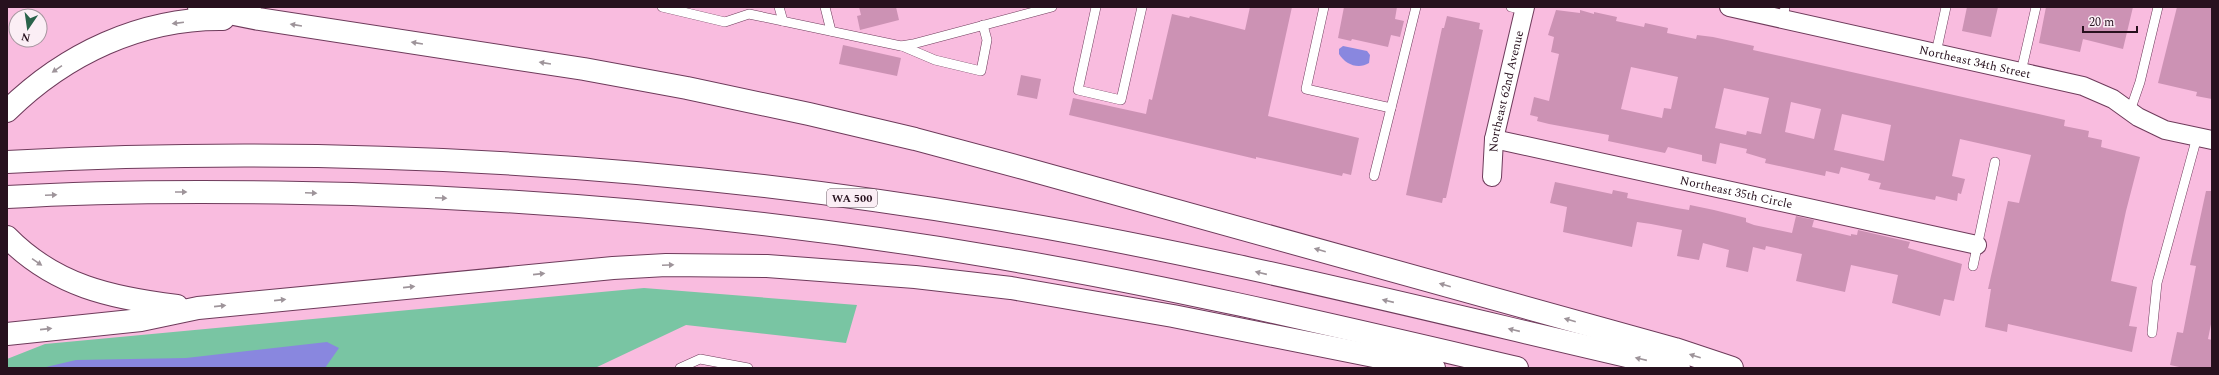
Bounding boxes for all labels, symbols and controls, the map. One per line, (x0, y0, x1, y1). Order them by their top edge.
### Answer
north arrow (8, 8, 48, 48)
scale bar (2083, 8, 2137, 34)
text: 20 m (2089, 13, 2114, 32)
one-way arrow (172, 20, 184, 26)
one-way arrow (290, 22, 302, 28)
text: N (20, 28, 32, 47)
street label: Northeast 62nd Avenue (1484, 28, 1529, 153)
one-way arrow (411, 40, 423, 46)
street label: Northeast 34th Street (1917, 41, 2033, 84)
one-way arrow (539, 60, 551, 66)
one-way arrow (52, 65, 63, 73)
street label: Northeast 35th Circle (1678, 171, 1794, 214)
one-way arrow (175, 189, 188, 195)
road number: WA 500 (827, 189, 877, 207)
one-way arrow (305, 190, 318, 196)
one-way arrow (45, 192, 57, 199)
one-way arrow (435, 195, 448, 201)
one-way arrow (1314, 247, 1326, 253)
one-way arrow (32, 258, 42, 266)
one-way arrow (662, 262, 675, 268)
one-way arrow (1255, 269, 1267, 275)
one-way arrow (533, 271, 545, 277)
one-way arrow (1439, 282, 1451, 288)
one-way arrow (403, 284, 415, 290)
one-way arrow (274, 297, 286, 303)
one-way arrow (1381, 298, 1394, 304)
one-way arrow (214, 303, 226, 309)
one-way arrow (1564, 317, 1576, 323)
one-way arrow (40, 326, 52, 332)
one-way arrow (1508, 326, 1521, 332)
one-way arrow (1689, 353, 1701, 359)
one-way arrow (1635, 356, 1647, 362)

